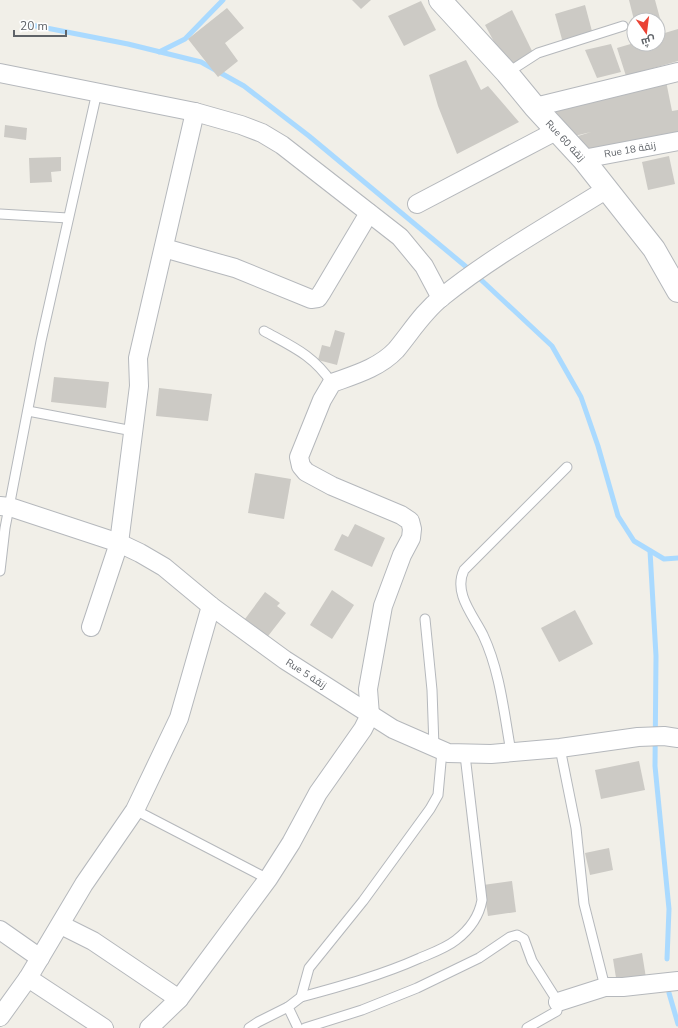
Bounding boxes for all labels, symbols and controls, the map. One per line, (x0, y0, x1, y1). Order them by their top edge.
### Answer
scale bar (14, 12, 66, 38)
north arrow (626, 12, 666, 52)
text: 20 m (20, 18, 48, 34)
text: ش (640, 32, 657, 50)
street label: Rue 60 زنقة (542, 117, 588, 165)
street label: Rue 18 زنقة (603, 139, 657, 161)
street label: Rue 5 زنقة (283, 656, 329, 692)

